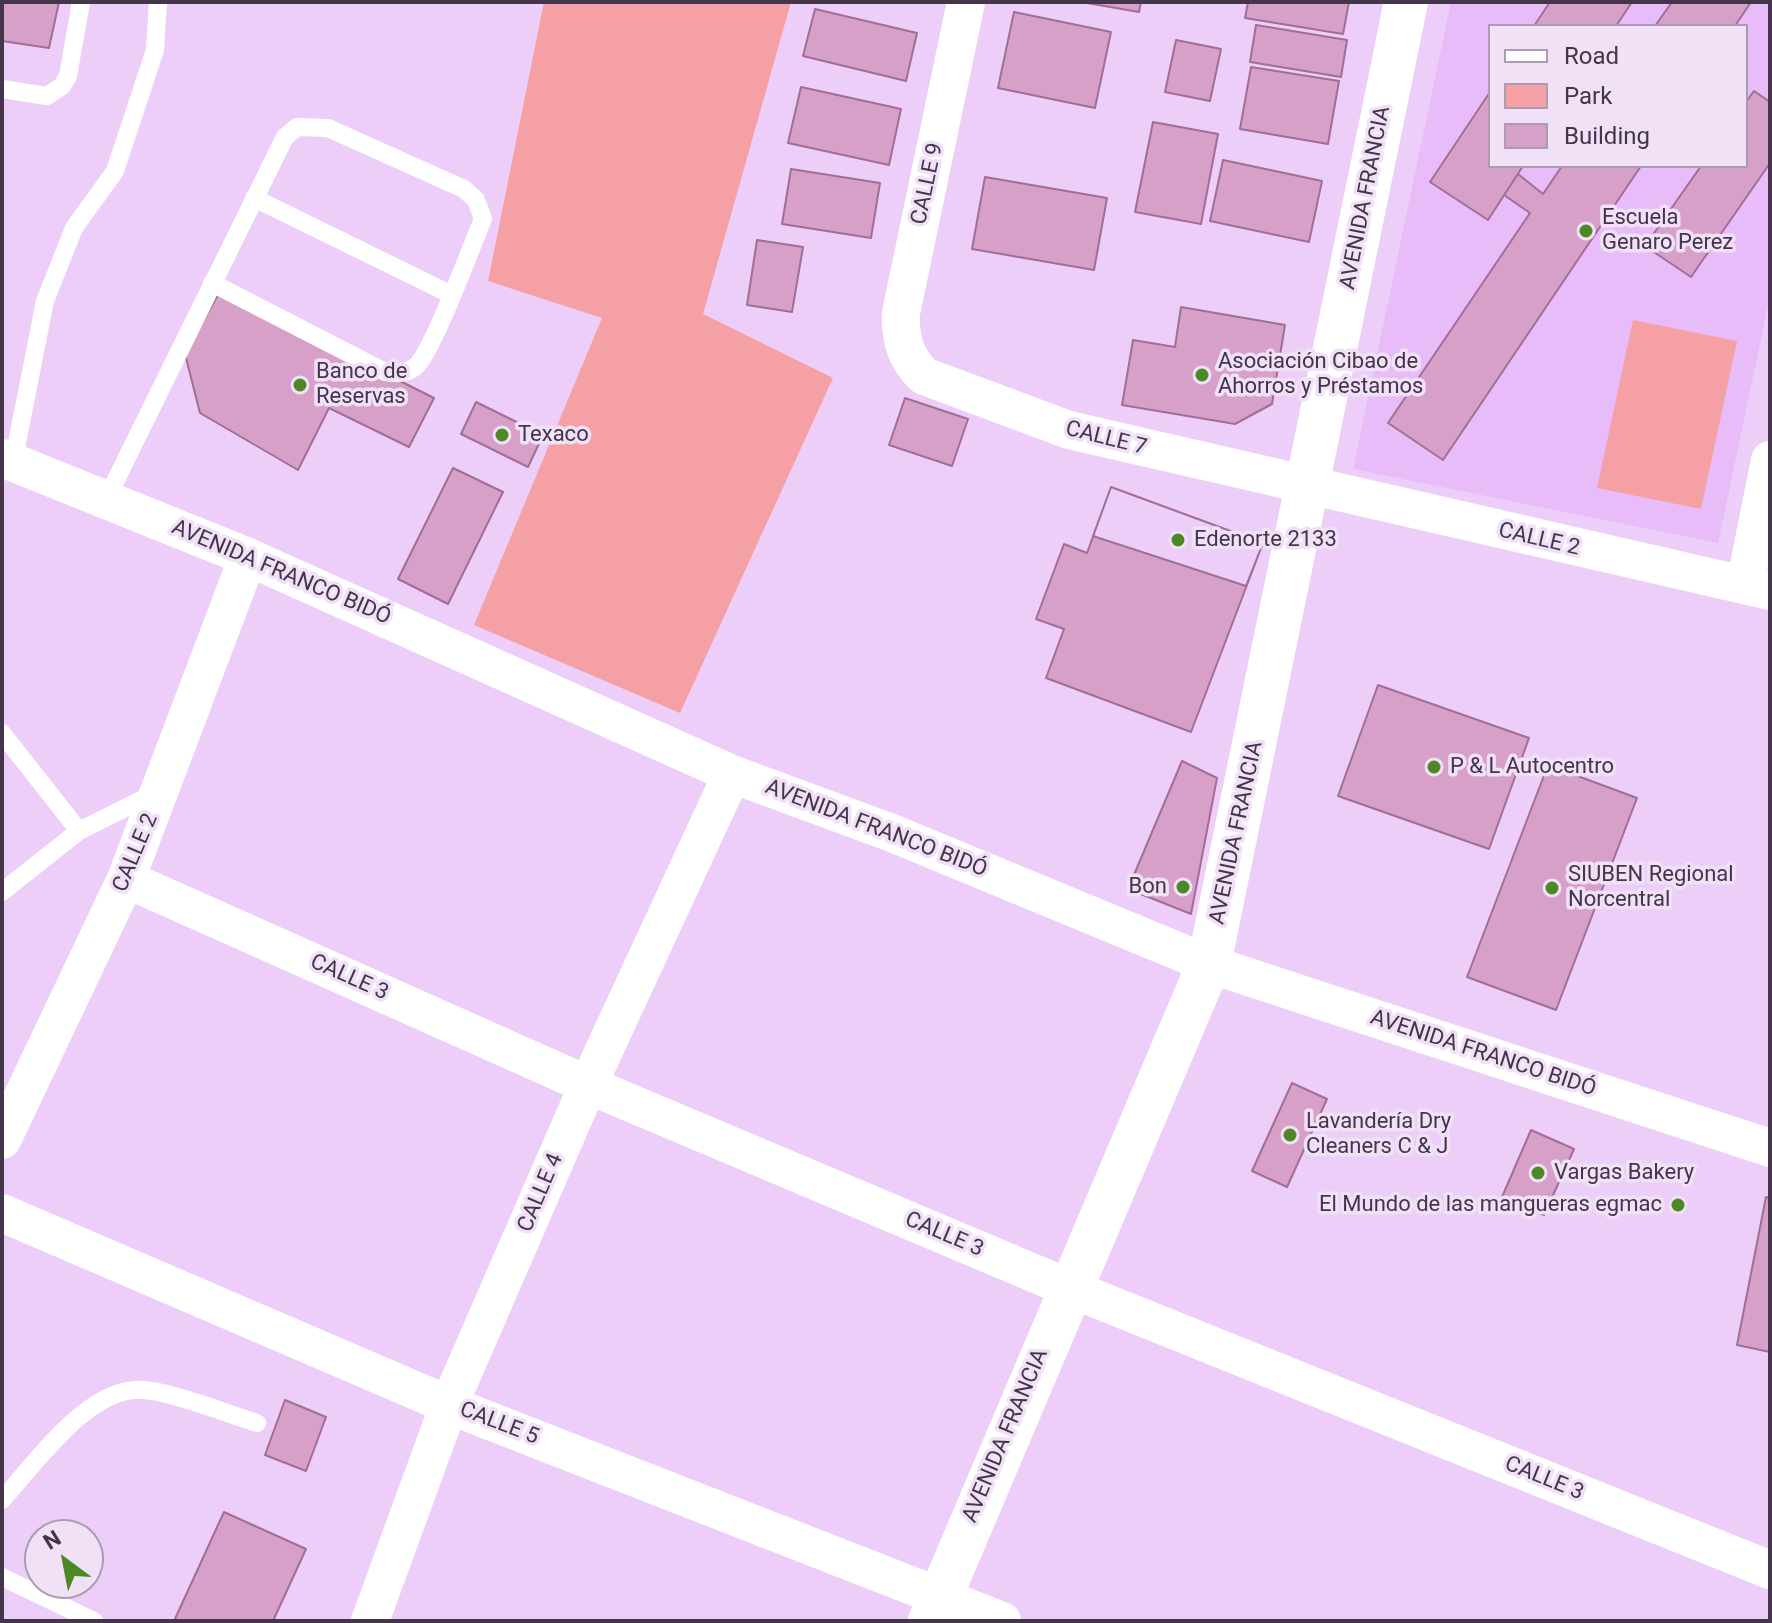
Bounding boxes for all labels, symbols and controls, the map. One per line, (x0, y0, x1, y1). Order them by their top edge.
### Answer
legend (1488, 24, 1748, 168)
text: Road (1564, 42, 1619, 70)
text: Park (1564, 82, 1612, 110)
street label: AVENIDA FRANCIA (1335, 104, 1397, 292)
text: Building (1564, 122, 1650, 150)
street label: CALLE 9 (906, 141, 950, 227)
place label: Escuela Genaro Perez (1602, 205, 1733, 256)
marker: Escuela Genaro Perez (1577, 222, 1595, 240)
place label: Asociación Cibao de Ahorros y Préstamos (1218, 349, 1423, 400)
place label: Banco de Reservas (316, 359, 407, 410)
marker: Asociación Cibao de Ahorros y Préstamos (1193, 366, 1211, 384)
marker: Banco de Reservas (291, 376, 309, 394)
street label: CALLE 7 (1063, 416, 1149, 462)
place label: Texaco (518, 422, 589, 448)
marker: Texaco (493, 426, 511, 444)
street label: AVENIDA FRANCO BIDÓ (167, 515, 395, 631)
street label: CALLE 2 (1496, 518, 1582, 562)
place label: Edenorte 2133 (1194, 527, 1337, 553)
marker: Edenorte 2133 (1169, 531, 1187, 549)
street label: AVENIDA FRANCIA (1205, 739, 1269, 927)
place label: P & L Autocentro (1450, 754, 1614, 780)
marker: P & L Autocentro (1425, 758, 1443, 776)
street label: AVENIDA FRANCO BIDÓ (761, 774, 991, 884)
street label: CALLE 2 (108, 810, 164, 896)
place label: SIUBEN Regional Norcentral (1568, 862, 1734, 914)
place label: Bon (1129, 874, 1167, 900)
marker: Bon (1174, 878, 1192, 896)
marker: SIUBEN Regional Norcentral (1543, 879, 1561, 897)
street label: CALLE 3 (306, 949, 392, 1007)
street label: AVENIDA FRANCO BIDÓ (1367, 1005, 1599, 1103)
place label: Lavandería Dry Cleaners C & J (1306, 1109, 1451, 1160)
marker: Lavandería Dry Cleaners C & J (1281, 1126, 1299, 1144)
street label: CALLE 4 (513, 1150, 569, 1236)
place label: Vargas Bakery (1554, 1160, 1694, 1186)
marker: Vargas Bakery (1529, 1164, 1547, 1182)
place label: El Mundo de las mangueras egmac (1319, 1192, 1662, 1218)
marker: El Mundo de las mangueras egmac (1669, 1196, 1687, 1214)
street label: CALLE 3 (901, 1207, 987, 1263)
street label: AVENIDA FRANCIA (957, 1345, 1055, 1527)
street label: CALLE 5 (456, 1397, 542, 1451)
street label: CALLE 3 (1501, 1451, 1587, 1507)
north arrow (24, 1519, 104, 1599)
text: N (39, 1525, 65, 1555)

